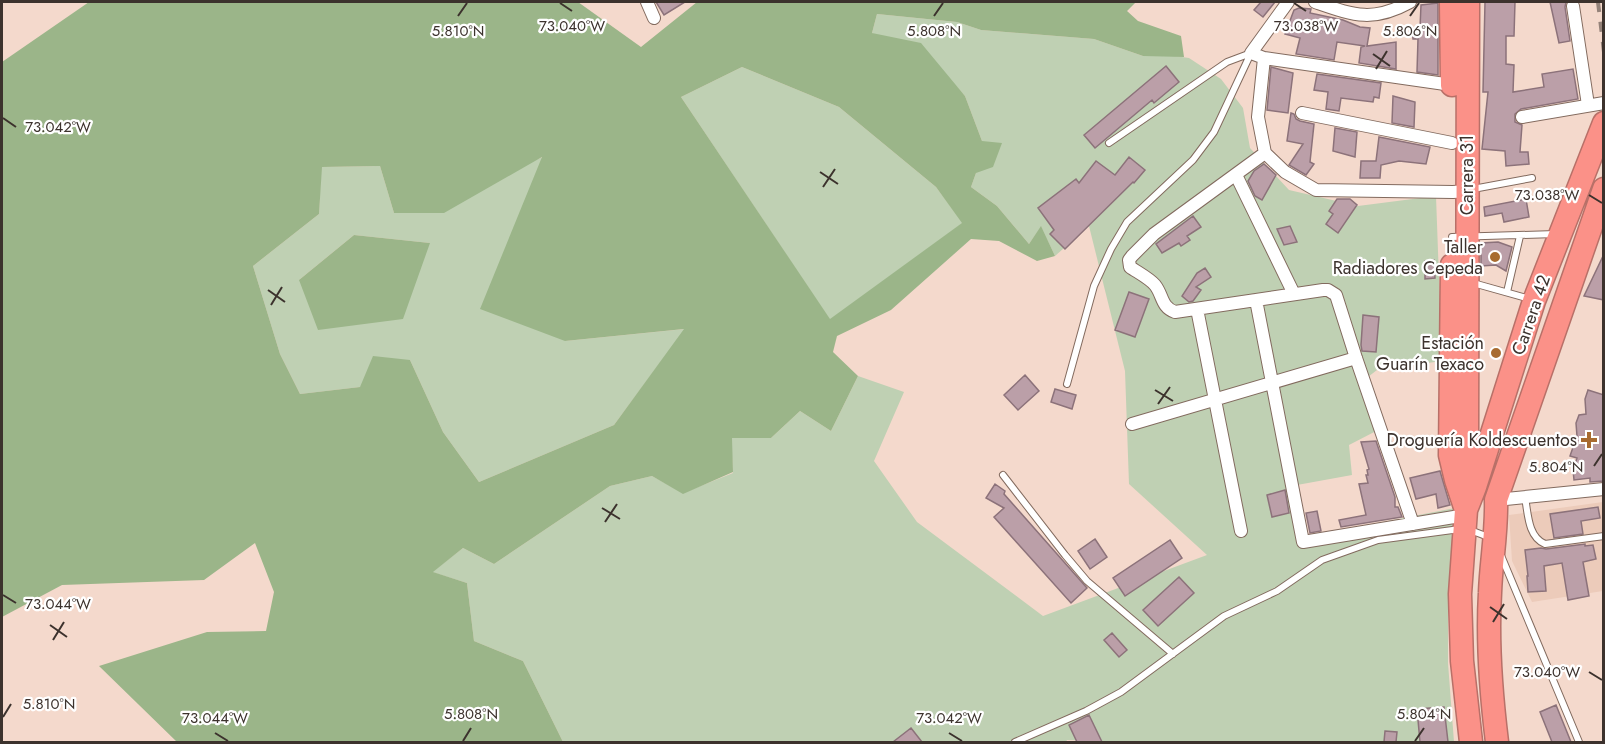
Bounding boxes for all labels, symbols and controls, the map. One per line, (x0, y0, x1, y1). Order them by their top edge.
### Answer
text: 73.040°W (539, 15, 605, 37)
text: 73.038°W (1274, 15, 1339, 37)
text: 5.810°N (432, 20, 484, 42)
text: 5.808°N (907, 20, 961, 42)
text: 5.806°N (1383, 20, 1437, 42)
text: 73.042°W (25, 116, 91, 138)
street label: Carrera 31 (1454, 135, 1480, 215)
text: 73.038°W (1515, 184, 1580, 206)
place label: Taller Radiadores Cepeda (1333, 234, 1484, 281)
marker: Taller Radiadores Cepeda (1488, 250, 1502, 264)
street label: Carrera 42 (1505, 271, 1557, 359)
place label: Estación Guarín Texaco (1376, 330, 1484, 377)
marker: Estación Guarín Texaco (1489, 346, 1503, 360)
place label: Droguería Koldescuentos (1387, 427, 1577, 453)
marker: Droguería Koldescuentos (1582, 433, 1596, 447)
text: 5.804°N (1529, 456, 1583, 478)
text: 73.044°W (25, 593, 91, 615)
text: 73.040°W (1514, 661, 1580, 683)
text: 5.810°N (23, 693, 75, 715)
text: 5.808°N (444, 703, 498, 725)
text: 5.804°N (1397, 703, 1451, 725)
text: 73.044°W (182, 707, 248, 729)
text: 73.042°W (916, 707, 982, 729)

